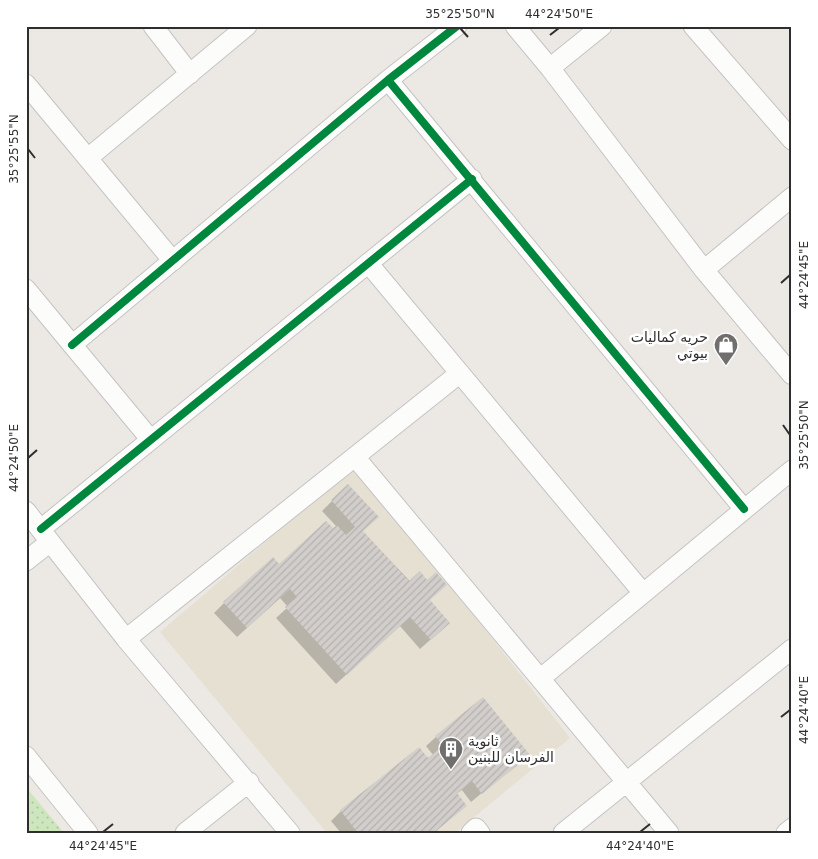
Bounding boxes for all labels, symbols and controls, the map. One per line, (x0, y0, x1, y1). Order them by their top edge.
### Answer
text: 35°25'50"N (425, 7, 495, 21)
text: 44°24'50"E (525, 7, 593, 21)
text: 35°25'55"N (7, 114, 21, 184)
text: 44°24'45"E (797, 241, 811, 309)
place label: حريه كماليات بيوتي (631, 329, 708, 362)
shop icon: حريه كماليات بيوتي (713, 332, 739, 366)
text: 35°25'50"N (797, 400, 811, 470)
text: 44°24'50"E (7, 424, 21, 492)
text: 44°24'40"E (797, 676, 811, 744)
place label: ثانوية الفرسان للبنين (468, 733, 554, 766)
building icon: ثانوية الفرسان للبنين (438, 736, 464, 770)
text: 44°24'45"E (69, 839, 137, 853)
text: 44°24'40"E (606, 839, 674, 853)

